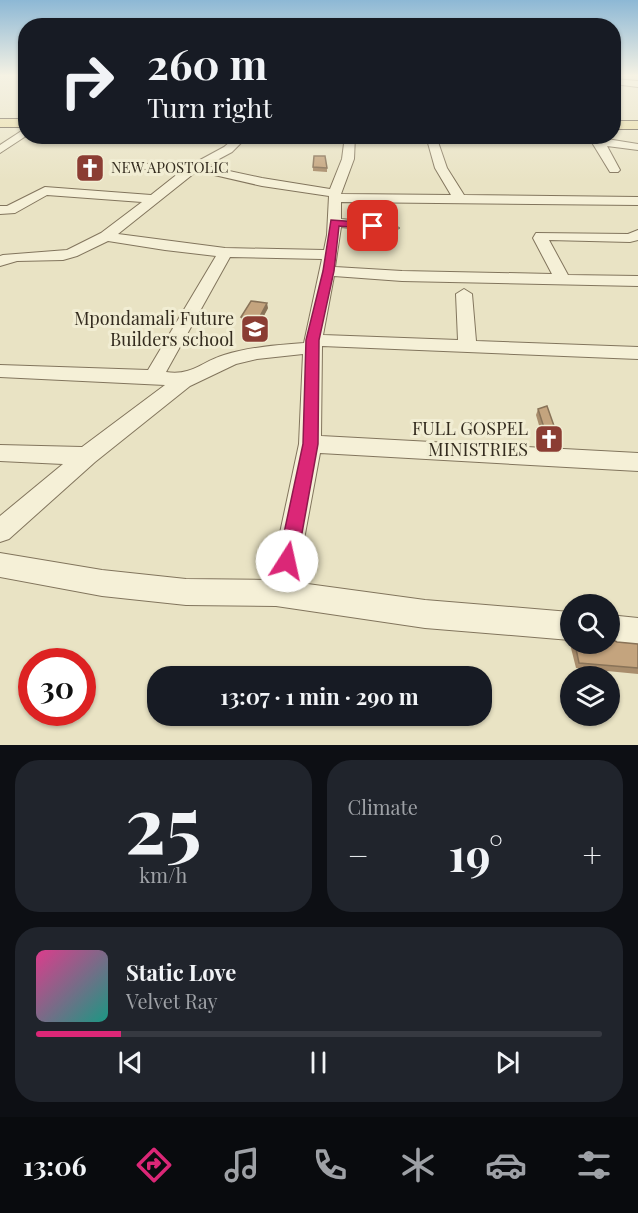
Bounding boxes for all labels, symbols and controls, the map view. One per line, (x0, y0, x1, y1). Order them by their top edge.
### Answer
text: 260 m (147, 35, 267, 91)
icon: right (48, 42, 126, 120)
text: Turn right (147, 89, 272, 125)
church icon: NEW APOSTOLIC (74, 152, 106, 184)
place label: NEW APOSTOLIC (111, 157, 229, 177)
pin (347, 200, 398, 251)
icon: arrive (356, 209, 389, 242)
place label: Mpondamali Future Builders school (74, 306, 234, 351)
school or university icon: Mpondamali Future Builders school (239, 313, 271, 345)
place label: FULL GOSPEL MINISTRIES (412, 416, 528, 461)
church icon: FULL GOSPEL MINISTRIES (533, 423, 565, 455)
position arrow (255, 529, 319, 593)
map controls (560, 594, 620, 726)
button: search (560, 594, 620, 654)
speed limit sign: 30 (18, 648, 96, 726)
button: layers (560, 666, 620, 726)
text: 13:07 · 1 min · 290 m (220, 681, 419, 711)
text: 25 (125, 770, 202, 874)
text: Climate (348, 793, 418, 820)
text: 19° (449, 823, 503, 883)
text: − (348, 832, 369, 876)
text: + (583, 832, 602, 876)
text: km/h (139, 861, 187, 888)
text: Static Love (126, 957, 236, 987)
text: Velvet Ray (126, 987, 218, 1014)
icon: previous (114, 1046, 147, 1079)
icon: pause (302, 1046, 335, 1079)
icon: next (491, 1046, 524, 1079)
icon: directions (133, 1144, 175, 1186)
icon: music (221, 1144, 263, 1186)
icon: phone (309, 1144, 351, 1186)
icon: climate (397, 1144, 439, 1186)
icon: car (485, 1144, 527, 1186)
icon: filters (573, 1144, 615, 1186)
text: 13:06 (23, 1147, 87, 1183)

